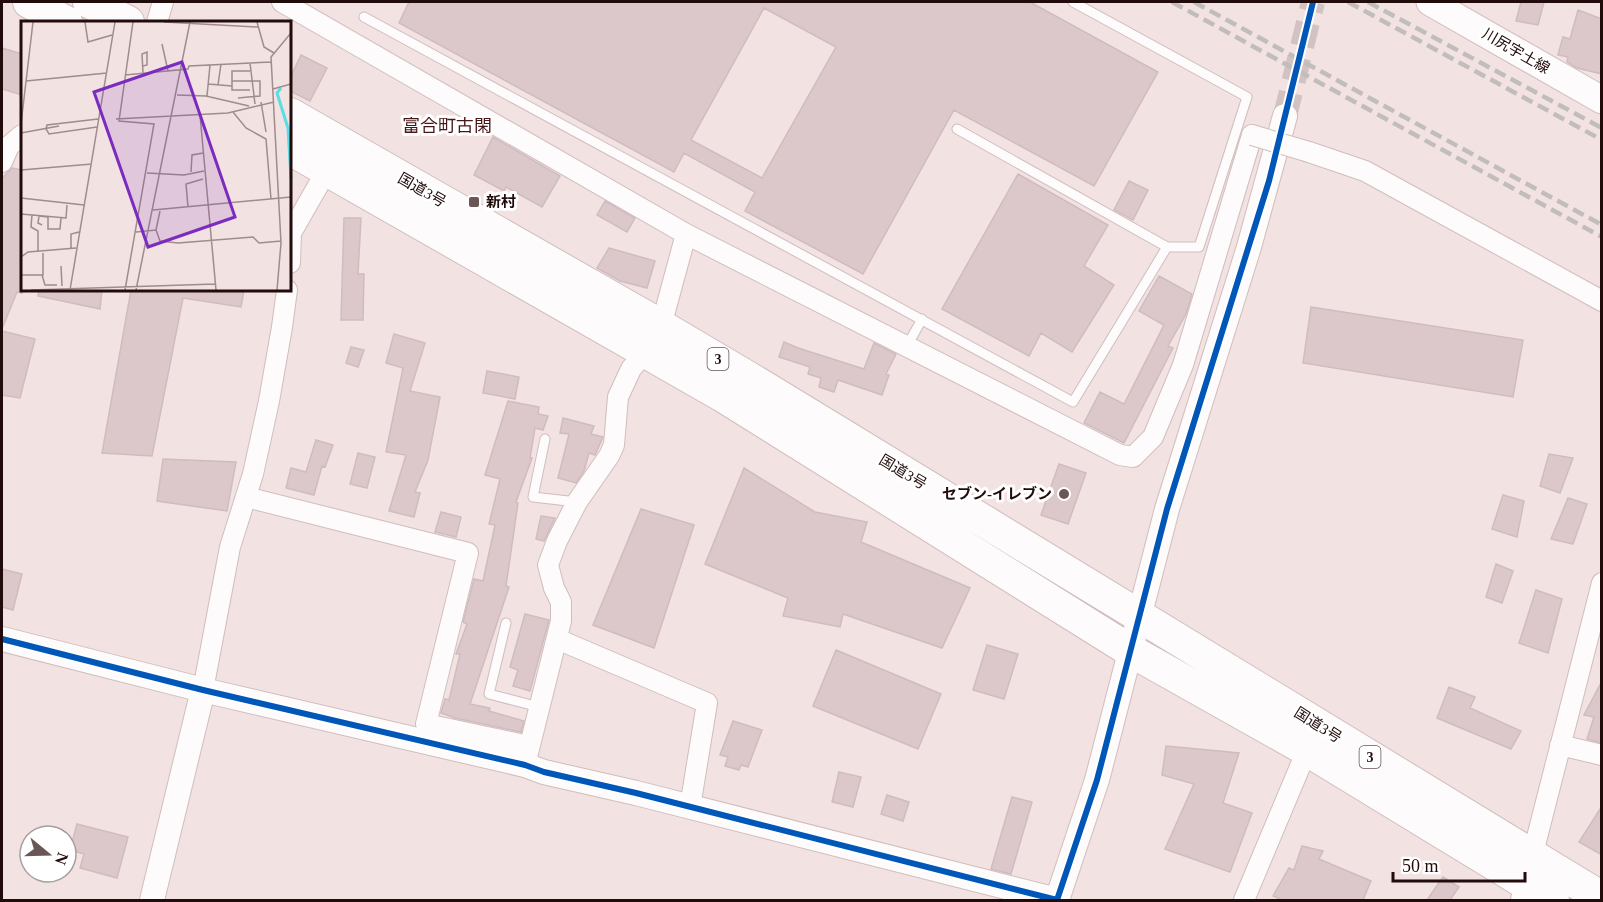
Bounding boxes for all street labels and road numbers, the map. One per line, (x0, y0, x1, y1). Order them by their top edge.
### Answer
street label: 川尻宇土線 (1480, 25, 1552, 77)
street label: 国道3号 (395, 170, 449, 210)
road number: 3 (708, 348, 728, 370)
street label: 国道3号 (876, 452, 930, 492)
street label: 国道3号 (1291, 704, 1345, 746)
road number: 3 (1360, 746, 1380, 768)

